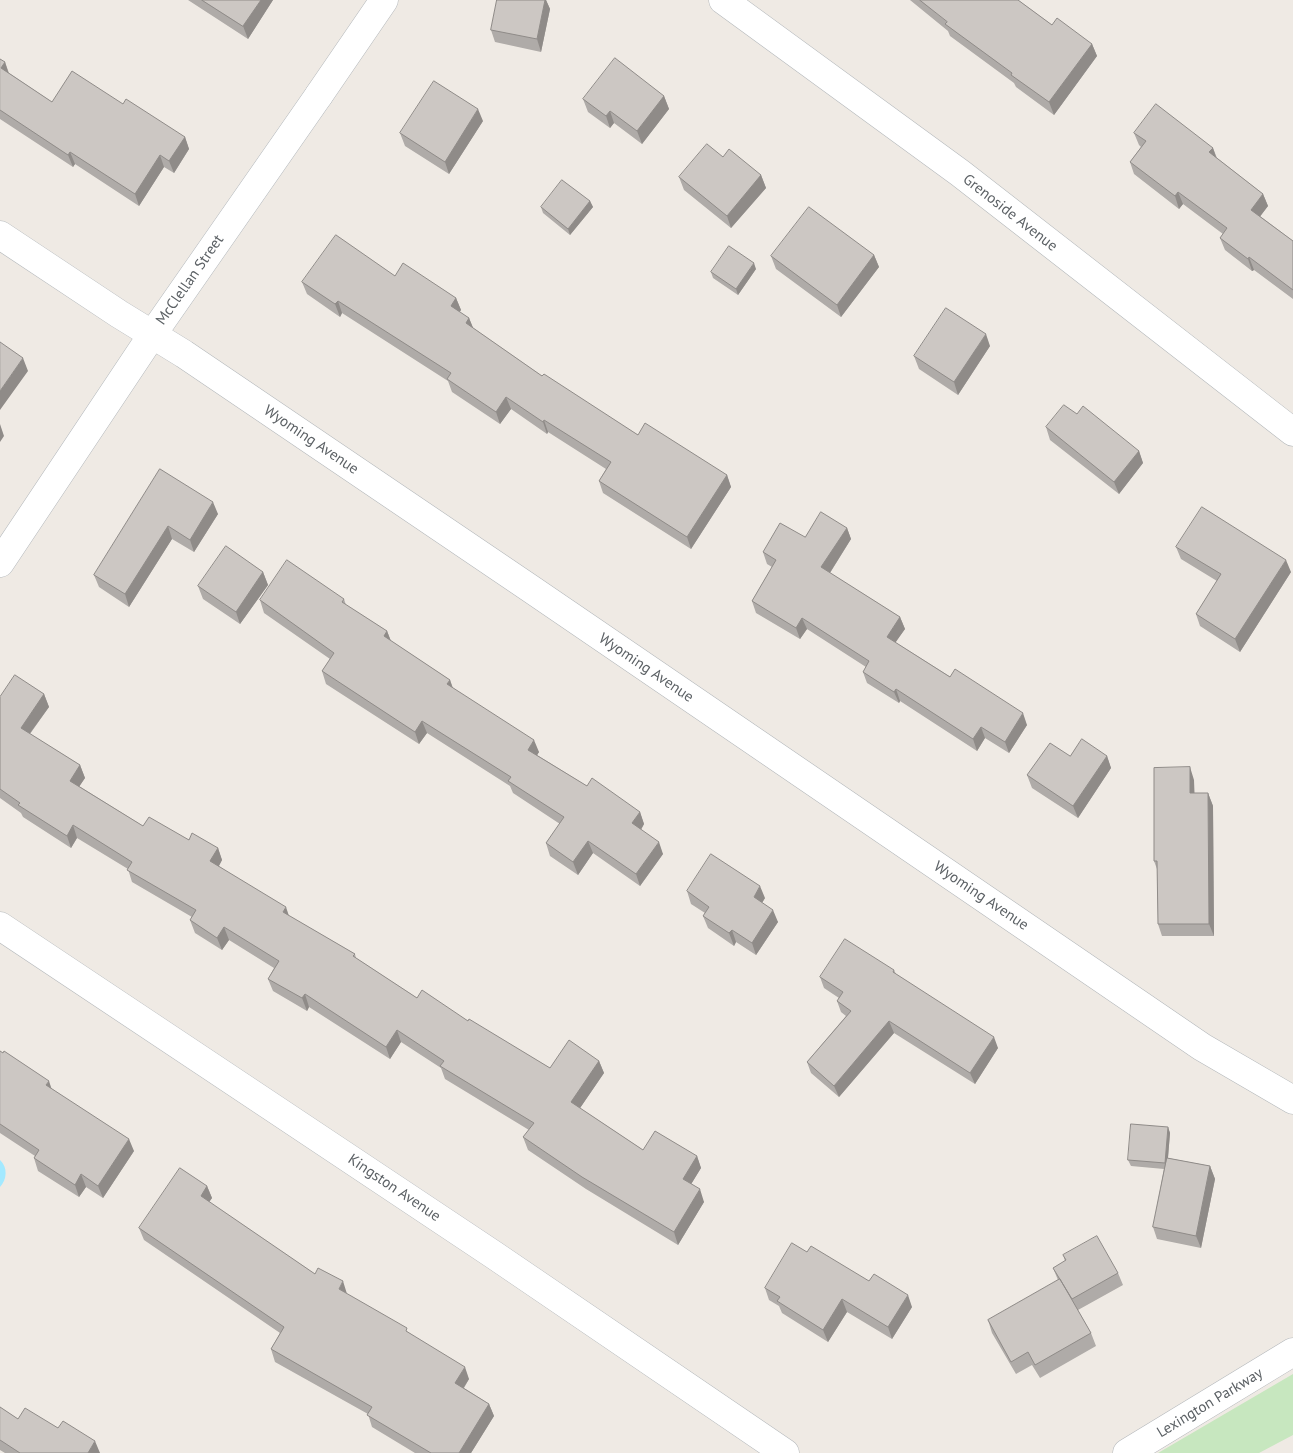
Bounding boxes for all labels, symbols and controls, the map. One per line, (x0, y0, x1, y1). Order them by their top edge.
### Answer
street label: Grenoside Avenue (959, 171, 1061, 255)
street label: McClellan Street (152, 231, 228, 329)
street label: Wyoming Avenue (260, 402, 362, 478)
street label: Wyoming Avenue (595, 630, 697, 706)
street label: Wyoming Avenue (930, 858, 1032, 934)
street label: Kingston Avenue (344, 1150, 444, 1226)
street label: Lexington Parkway (1154, 1364, 1266, 1442)

